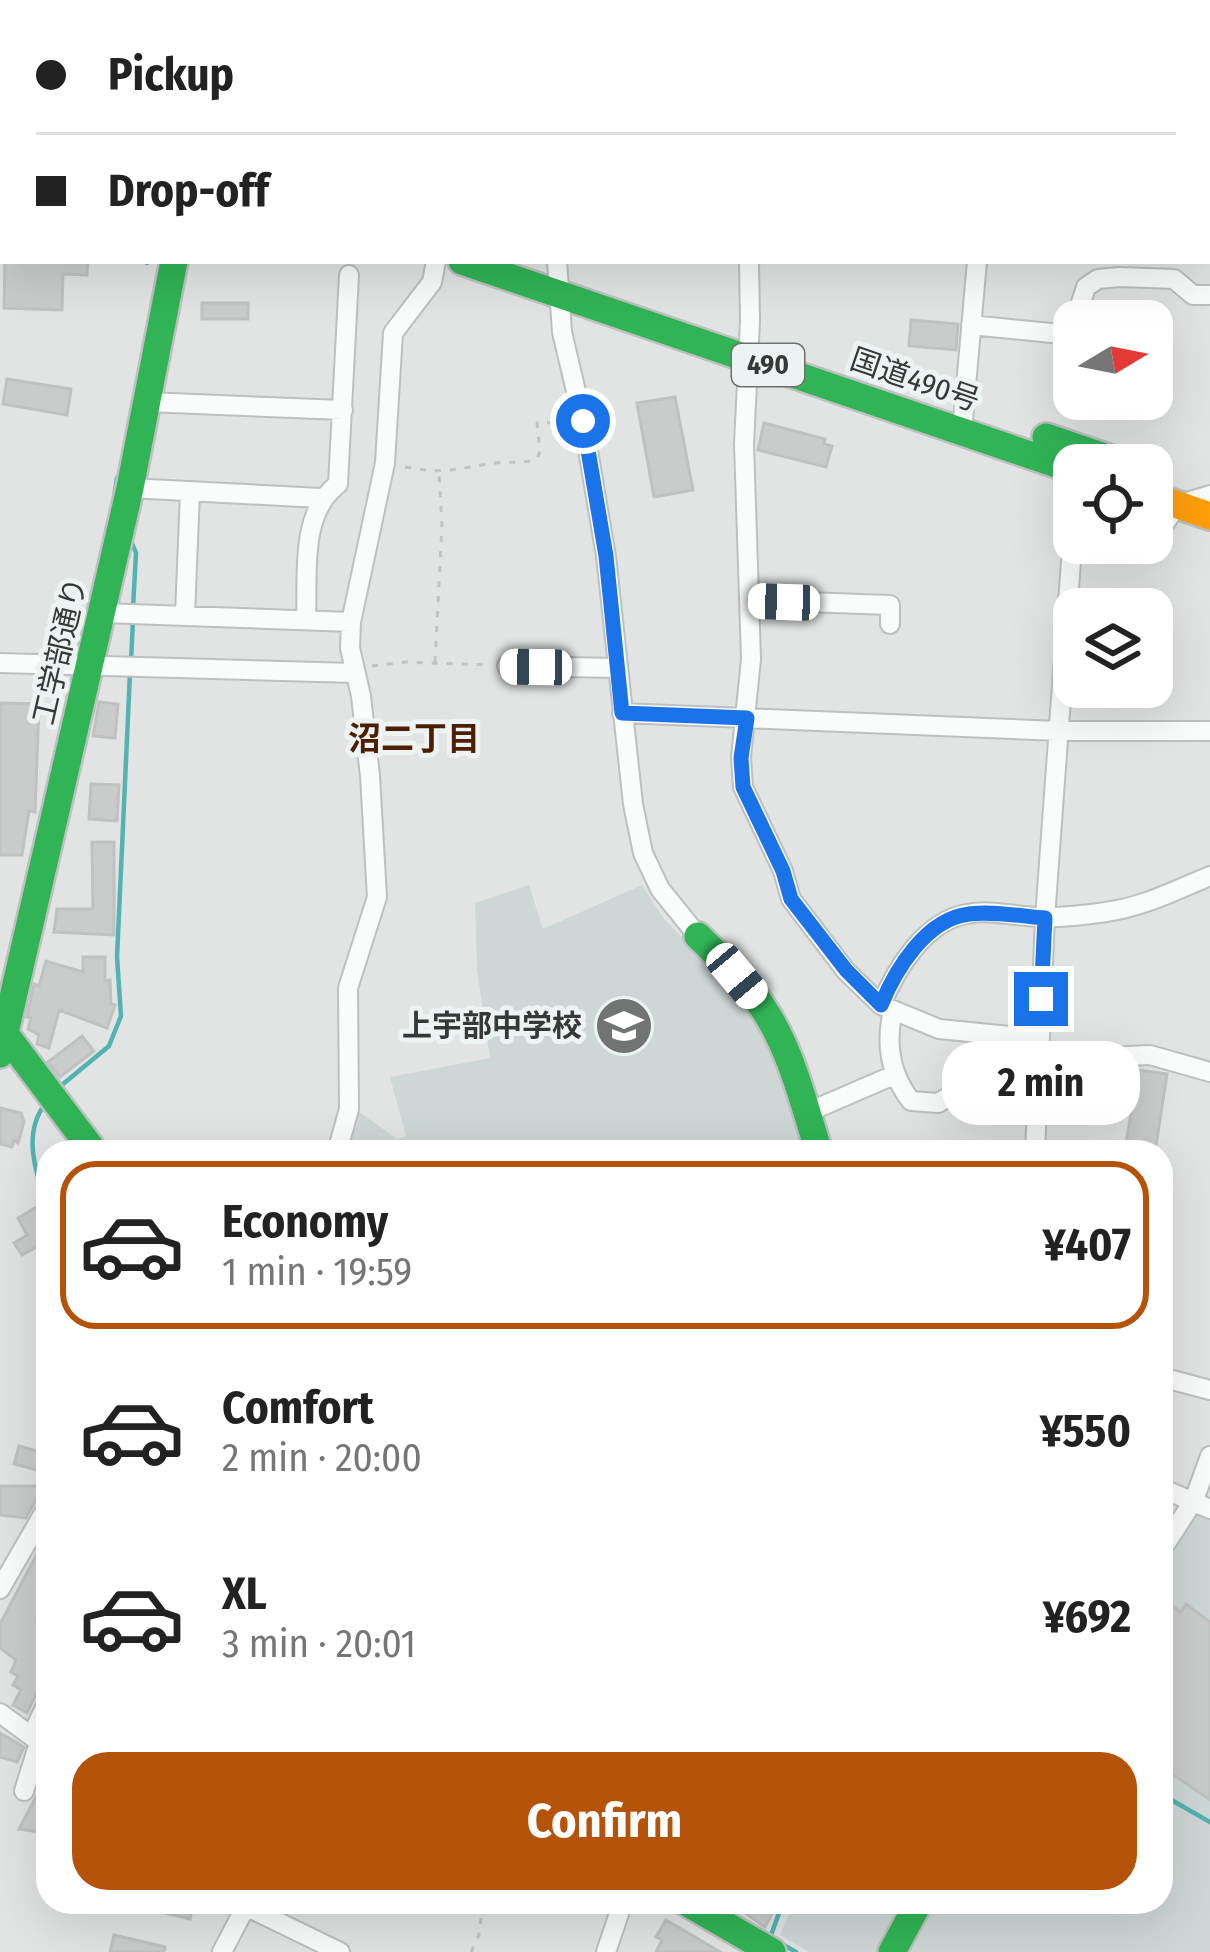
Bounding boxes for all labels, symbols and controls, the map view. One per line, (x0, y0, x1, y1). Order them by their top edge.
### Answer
text: Pickup (108, 48, 234, 102)
text: Drop-off (108, 164, 269, 218)
north arrow (1053, 300, 1173, 420)
map controls (1053, 300, 1173, 708)
street label: 国道490号 (846, 341, 984, 419)
road number: 490 (732, 344, 804, 386)
route start (556, 394, 610, 448)
button: locate (1053, 444, 1173, 564)
street label: 工学部通り (26, 574, 94, 728)
car (747, 583, 821, 621)
button: layers (1053, 588, 1173, 708)
car (500, 648, 572, 686)
district label: 沼二丁目 (348, 719, 480, 759)
car (700, 937, 774, 1015)
route end (1014, 972, 1068, 1026)
school or university icon: 上宇部中学校 (593, 995, 655, 1057)
place label: 上宇部中学校 (402, 1008, 582, 1044)
callout: 2 min (942, 1041, 1140, 1125)
text: 2 min (998, 1060, 1084, 1106)
icon: car (78, 1191, 186, 1299)
text: Economy (222, 1195, 388, 1249)
text: ¥407 (1043, 1218, 1131, 1272)
text: 1 min · 19:59 (222, 1249, 412, 1295)
icon: car (78, 1377, 186, 1485)
text: Comfort (222, 1381, 374, 1435)
text: ¥550 (1040, 1404, 1131, 1458)
text: 2 min · 20:00 (222, 1435, 422, 1481)
icon: car (78, 1563, 186, 1671)
text: XL (222, 1567, 267, 1621)
text: ¥692 (1043, 1590, 1131, 1644)
text: 3 min · 20:01 (222, 1621, 416, 1667)
button: Confirm (72, 1752, 1137, 1890)

